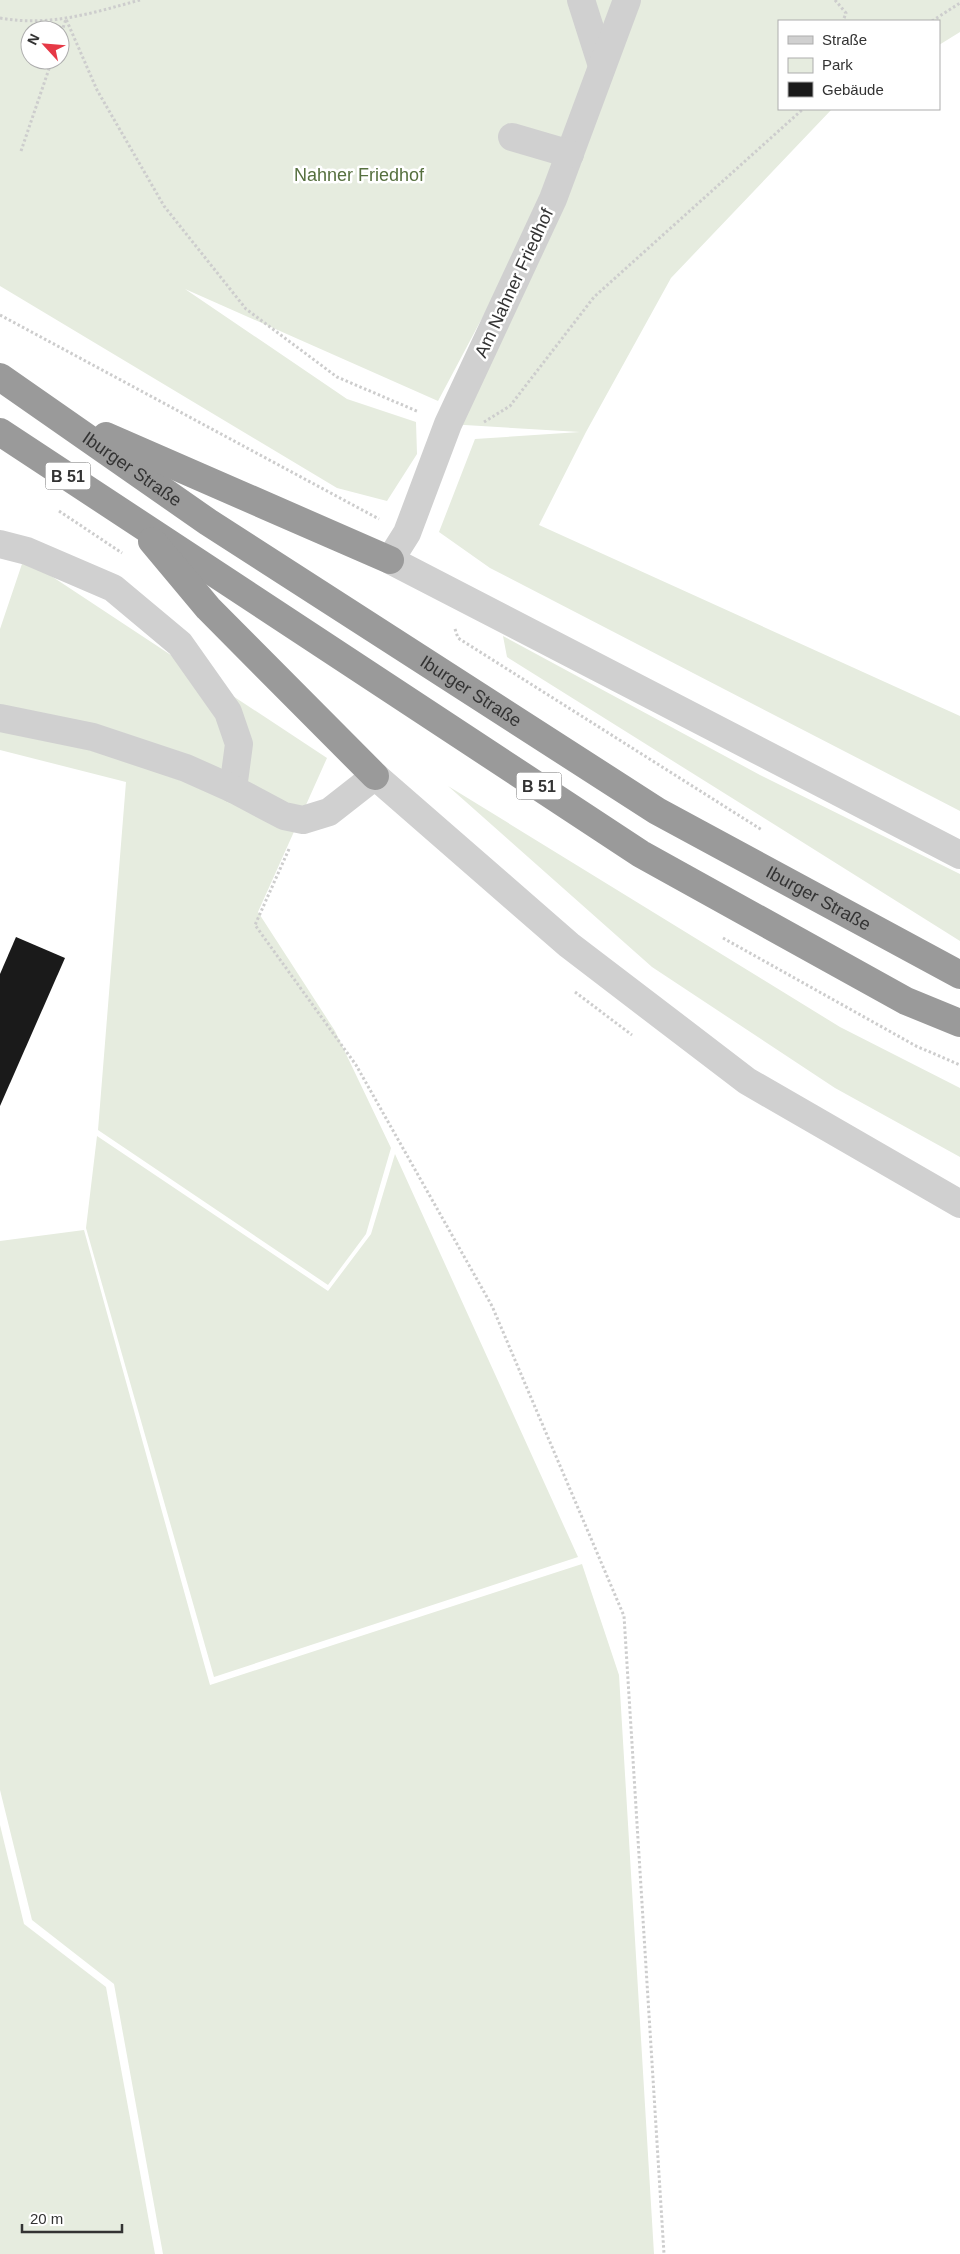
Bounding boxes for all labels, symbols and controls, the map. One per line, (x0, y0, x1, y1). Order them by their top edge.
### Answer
north arrow (20, 20, 70, 70)
legend (778, 20, 940, 110)
text: N (24, 31, 43, 47)
text: Straße (822, 31, 867, 48)
text: Park (822, 56, 853, 73)
text: Gebäude (822, 81, 884, 98)
park label: Nahner Friedhof (294, 165, 425, 185)
street label: Am Nahner Friedhof (471, 204, 558, 361)
street label: Iburger Straße (79, 428, 185, 510)
road number: B 51 (46, 462, 90, 490)
street label: Iburger Straße (416, 651, 525, 731)
road number: B 51 (516, 772, 562, 799)
street label: Iburger Straße (763, 862, 874, 935)
scale bar (22, 2202, 122, 2234)
text: 20 m (30, 2210, 63, 2227)

